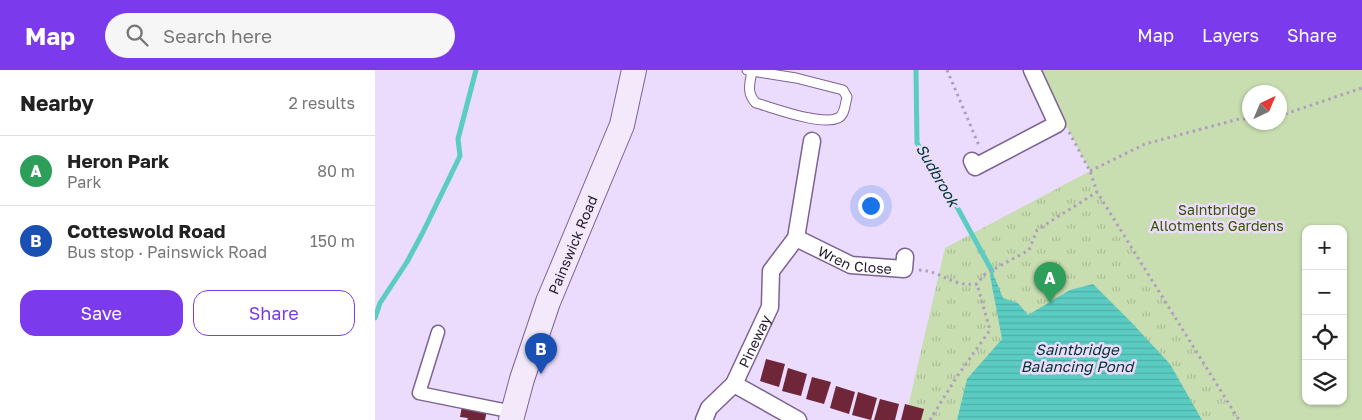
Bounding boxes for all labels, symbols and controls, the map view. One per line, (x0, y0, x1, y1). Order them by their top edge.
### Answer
search box (105, 13, 455, 58)
text: Map (25, 21, 75, 50)
icon: search (123, 21, 151, 49)
text: Search here (163, 24, 272, 47)
text: Map (1137, 24, 1174, 46)
text: Layers (1202, 24, 1259, 46)
text: Share (1287, 24, 1337, 46)
north arrow (1242, 85, 1287, 130)
text: Nearby (20, 90, 94, 116)
text: 2 results (289, 93, 355, 113)
water label: Sudbrook (913, 140, 964, 211)
text: Heron Park (67, 149, 169, 172)
text: A (30, 161, 42, 181)
text: 80 m (317, 161, 355, 181)
text: Park (67, 172, 102, 192)
street label: Painswick Road (544, 193, 600, 296)
your location (858, 193, 884, 219)
park label: Saintbridge Allotments Gardens (1150, 201, 1284, 234)
text: Cotteswold Road (67, 219, 225, 242)
map controls (1302, 225, 1347, 405)
button: + (1302, 225, 1347, 270)
text: B (30, 231, 42, 251)
text: 150 m (310, 231, 355, 251)
text: Bus stop · Painswick Road (67, 242, 267, 262)
street label: Wren Close (815, 242, 893, 277)
pin: A (1034, 262, 1066, 303)
button: − (1302, 270, 1347, 315)
button: Save (20, 290, 183, 336)
button: Share (193, 290, 355, 336)
street label: Pineway (734, 312, 774, 370)
button: locate (1302, 315, 1347, 360)
pin: B (525, 333, 557, 374)
water label: Saintbridge Balancing Pond (1021, 340, 1135, 376)
button: layers (1302, 360, 1347, 405)

